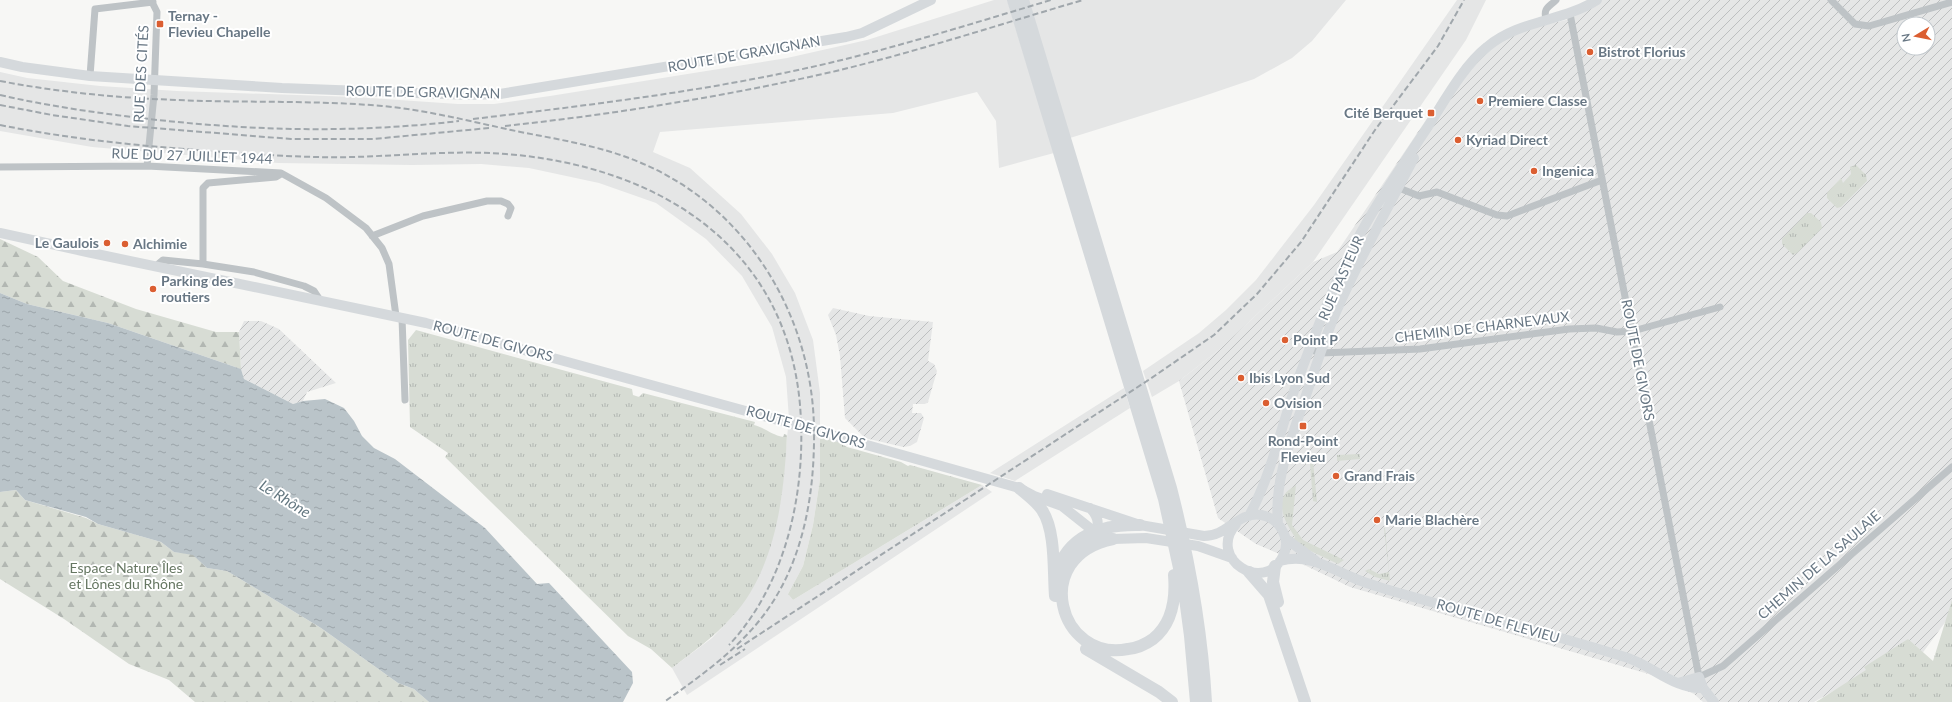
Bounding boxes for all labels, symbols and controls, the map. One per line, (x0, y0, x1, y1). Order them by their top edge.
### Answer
place label: Ternay - Flevieu Chapelle (168, 7, 271, 40)
north arrow (1896, 16, 1936, 56)
marker: Ternay - Flevieu Chapelle (155, 19, 165, 29)
street label: RUE DES CITÉS (129, 25, 152, 123)
street label: ROUTE DE GRAVIGNAN (666, 32, 822, 75)
text: N (1899, 33, 1913, 43)
place label: Bistrot Florius (1598, 43, 1686, 60)
marker: Bistrot Florius (1585, 47, 1595, 57)
street label: ROUTE DE GRAVIGNAN (346, 82, 500, 101)
place label: Premiere Classe (1488, 92, 1588, 109)
marker: Premiere Classe (1475, 96, 1485, 106)
place label: Cité Berquet (1344, 104, 1424, 121)
marker: Cité Berquet (1426, 108, 1436, 118)
place label: Kyriad Direct (1466, 131, 1549, 148)
marker: Kyriad Direct (1453, 135, 1463, 145)
street label: RUE DU 27 JUILLET 1944 (111, 144, 273, 167)
place label: Ingenica (1542, 162, 1594, 179)
marker: Ingenica (1529, 166, 1539, 176)
street label: RUE PASTEUR (1314, 233, 1367, 323)
place label: Le Gaulois (35, 234, 99, 251)
place label: Alchimie (132, 235, 188, 252)
marker: Le Gaulois (102, 238, 112, 248)
marker: Alchimie (120, 239, 130, 249)
place label: Parking des routiers (161, 272, 233, 305)
marker: Parking des routiers (148, 284, 158, 294)
street label: ROUTE DE GIVORS (1618, 298, 1659, 422)
street label: CHEMIN DE CHARNEVAUX (1394, 307, 1570, 346)
street label: ROUTE DE GIVORS (431, 316, 555, 365)
place label: Point P (1293, 331, 1338, 348)
marker: Point P (1280, 335, 1290, 345)
place label: Ibis Lyon Sud (1249, 369, 1330, 386)
marker: Ibis Lyon Sud (1236, 373, 1246, 383)
place label: Ovision (1274, 394, 1322, 411)
marker: Ovision (1261, 398, 1271, 408)
street label: ROUTE DE GIVORS (745, 401, 868, 452)
marker: Rond-Point Flevieu (1298, 421, 1308, 431)
place label: Rond-Point Flevieu (1268, 432, 1339, 465)
place label: Grand Frais (1344, 467, 1415, 484)
marker: Grand Frais (1331, 471, 1341, 481)
water label: Le Rhône (257, 475, 314, 521)
street label: CHEMIN DE LA SAULAIE (1754, 507, 1884, 623)
place label: Marie Blachère (1385, 511, 1480, 528)
marker: Marie Blachère (1372, 515, 1382, 525)
park label: Espace Nature Îles et Lônes du Rhône (69, 559, 183, 592)
street label: ROUTE DE FLEVIEU (1435, 595, 1562, 646)

